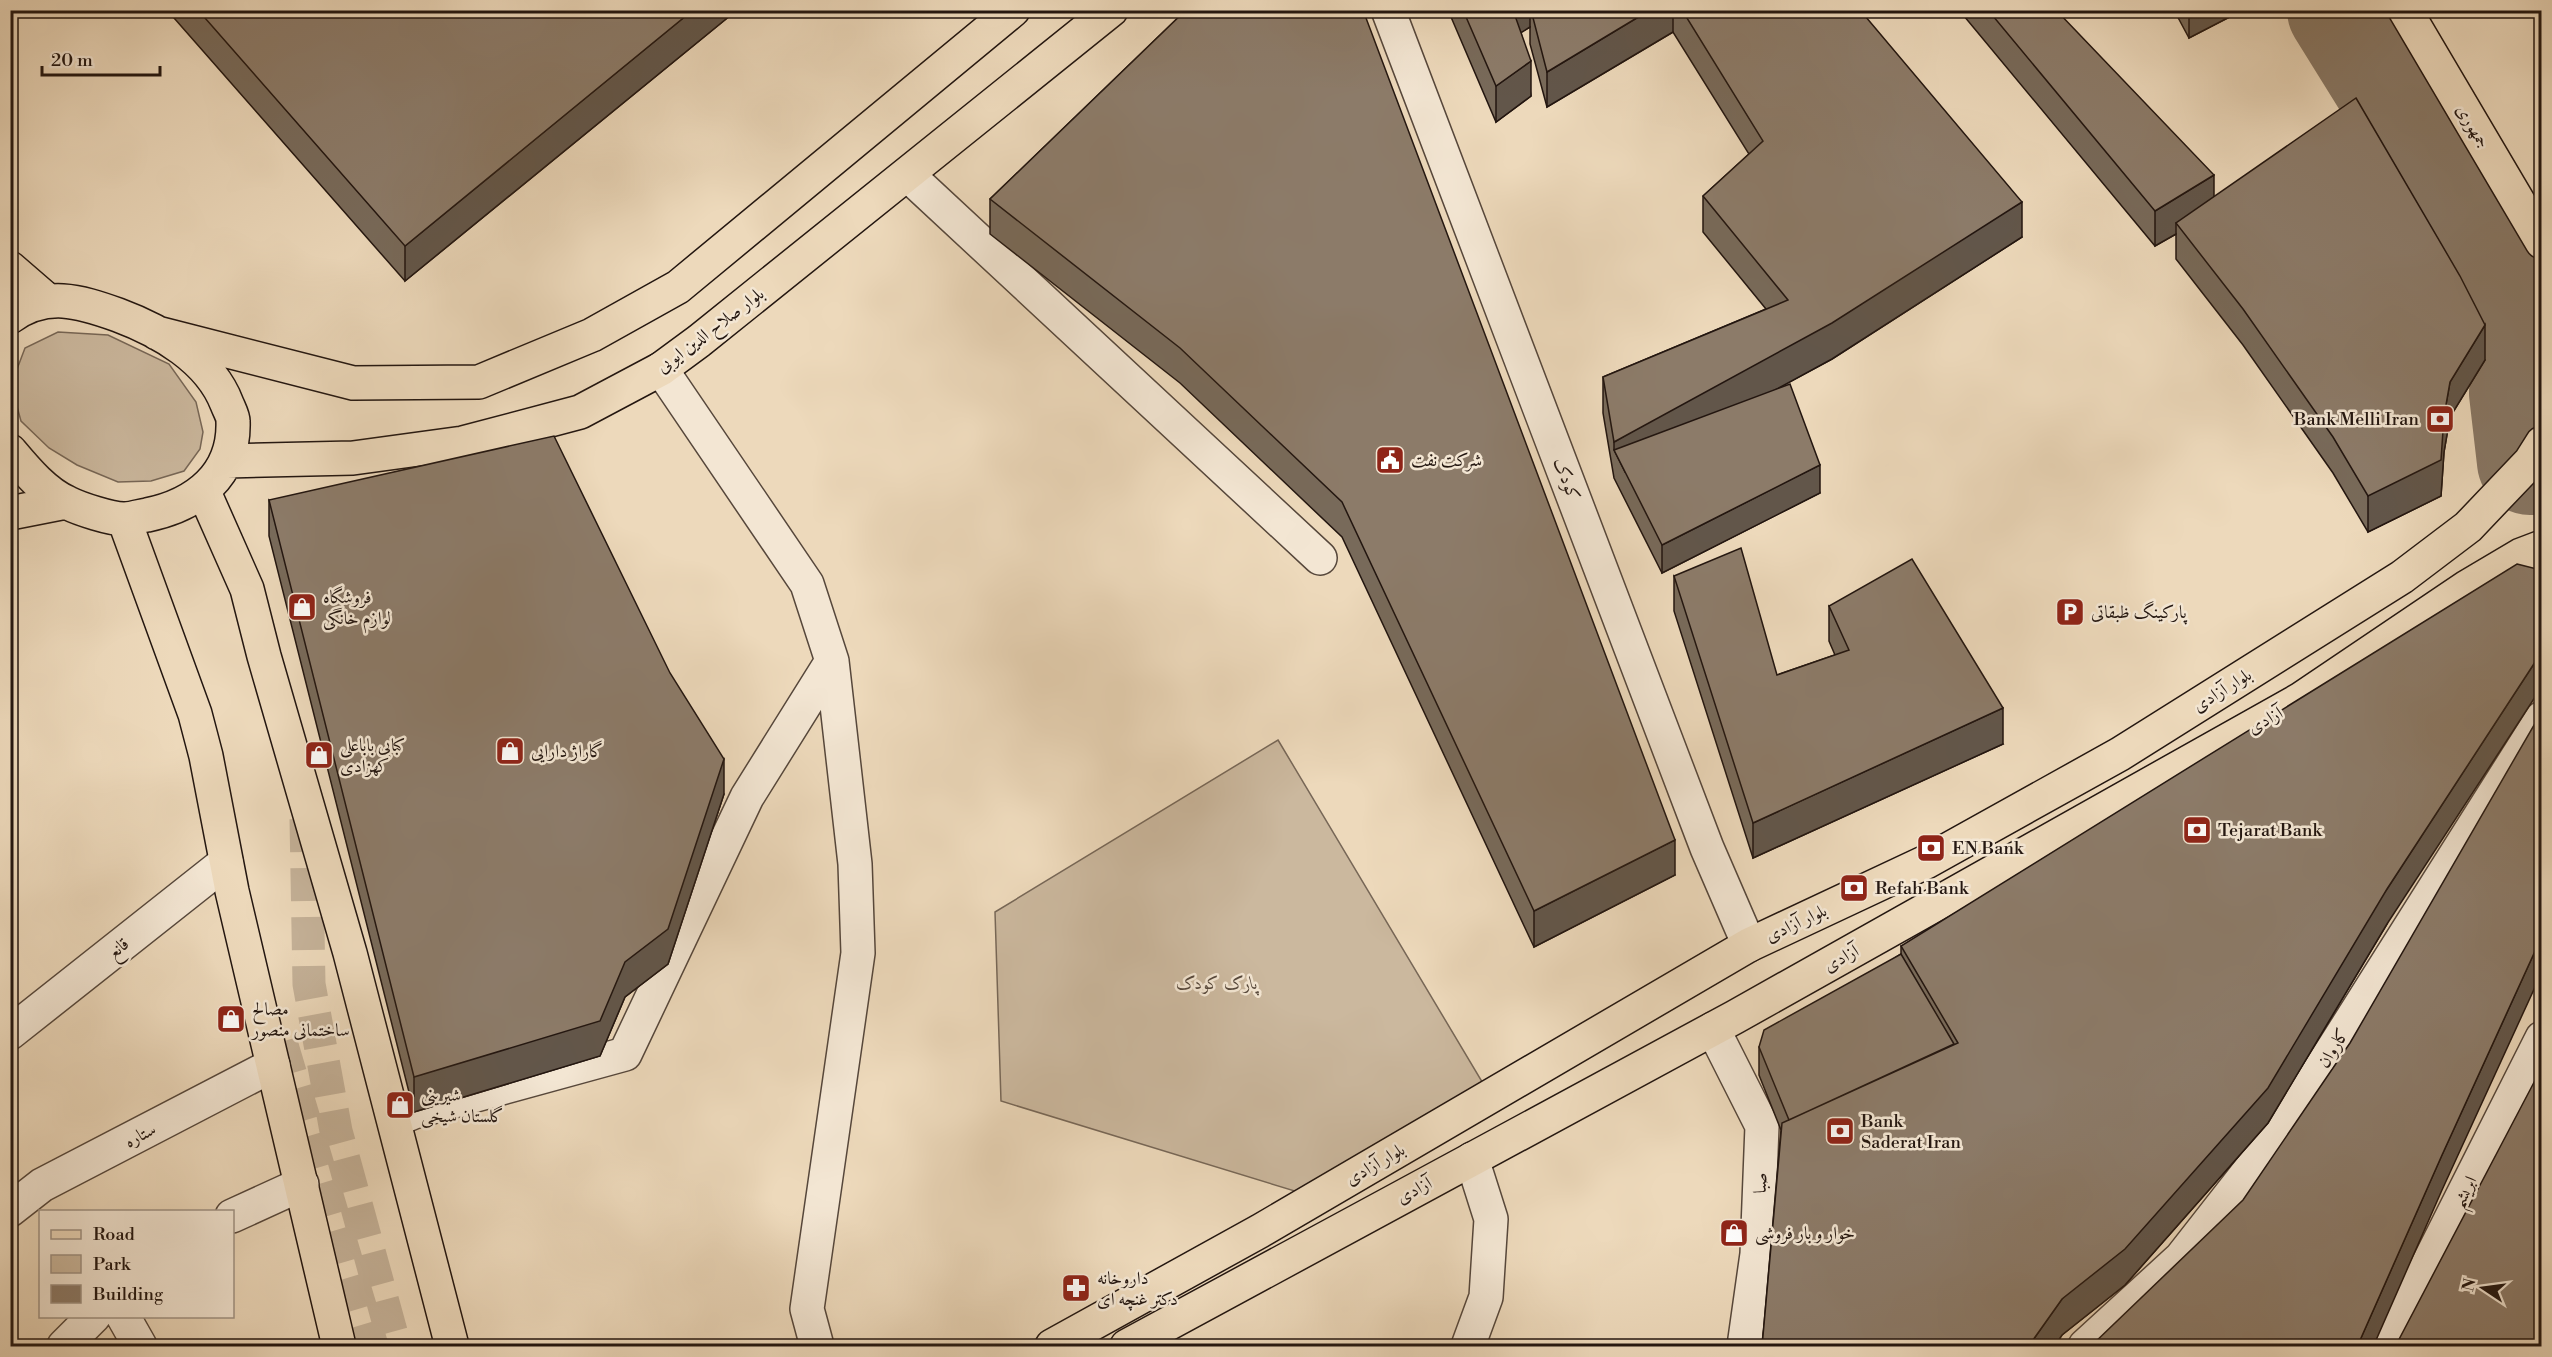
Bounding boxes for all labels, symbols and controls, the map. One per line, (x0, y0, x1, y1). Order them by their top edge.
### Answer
scale bar (42, 39, 160, 77)
text: 20 m (51, 49, 93, 72)
street label: جمهوری (2451, 100, 2495, 152)
street label: بلوار صلاح الدین ایوبی (652, 282, 771, 382)
bank icon: Bank Melli Iran (2424, 403, 2456, 435)
place label: Bank Melli Iran (2293, 408, 2419, 431)
public building icon: شرکت نفت (1374, 444, 1406, 476)
place label: شرکت نفت (1411, 449, 1482, 472)
street label: کودک (1548, 454, 1585, 504)
place label: فروشگاه لوازم خانگی (323, 585, 391, 634)
shop icon: فروشگاه لوازم خانگی (286, 591, 318, 623)
parking icon: پارکینگ ظبقاتی (2054, 596, 2086, 628)
place label: پارکینگ ظبقاتی (2091, 600, 2188, 625)
street label: بلوار آزادی (2188, 663, 2256, 718)
street label: آزادی (2244, 700, 2289, 739)
place label: کبابی باباعلی کهزادی (340, 734, 405, 778)
shop icon: گاراژ دارایی (494, 735, 526, 767)
shop icon: کبابی باباعلی کهزادی (303, 739, 335, 771)
place label: گاراژ دارایی (531, 740, 603, 763)
bank icon: Tejarat Bank (2181, 814, 2213, 846)
place label: Tejarat Bank (2218, 819, 2324, 842)
bank icon: EN Bank (1915, 832, 1947, 864)
place label: EN Bank (1952, 837, 2025, 860)
bank icon: Refah Bank (1838, 872, 1870, 904)
place label: Refah Bank (1875, 877, 1970, 900)
street label: بلوار آزادی (1762, 899, 1831, 948)
street label: قانع (103, 933, 136, 967)
street label: آزادی (1820, 938, 1865, 977)
park label: پارک کودک (1176, 972, 1259, 996)
place label: مصالح ساختمانی منصور (250, 998, 350, 1042)
shop icon: مصالح ساختمانی منصور (215, 1003, 247, 1035)
street label: کاروان (2312, 1024, 2354, 1072)
place label: شیرینی گلستان شیخی (421, 1084, 504, 1128)
shop icon: شیرینی گلستان شیخی (384, 1089, 416, 1121)
place label: Bank Saderat Iran (1860, 1110, 1961, 1154)
bank icon: Bank Saderat Iran (1824, 1115, 1856, 1147)
street label: ستاره (120, 1118, 160, 1153)
street label: بلوار آزادی (1341, 1138, 1409, 1191)
street label: آزادی (1393, 1171, 1438, 1209)
street label: صبا (1749, 1172, 1772, 1194)
street label: ابریشم (2447, 1172, 2488, 1215)
legend (39, 1210, 234, 1318)
shop icon: خوار و بار فروشی (1718, 1217, 1750, 1249)
place label: خوار و بار فروشی (1755, 1222, 1855, 1246)
text: Road (93, 1223, 136, 1246)
text: Park (93, 1253, 132, 1276)
north arrow (2453, 1258, 2513, 1318)
place label: داروخانه دکتر غنچه ای (1097, 1267, 1178, 1311)
pharmacy icon: داروخانه دکتر غنچه ای (1060, 1272, 1092, 1304)
text: N (2458, 1276, 2481, 1293)
text: Building (92, 1283, 164, 1306)

